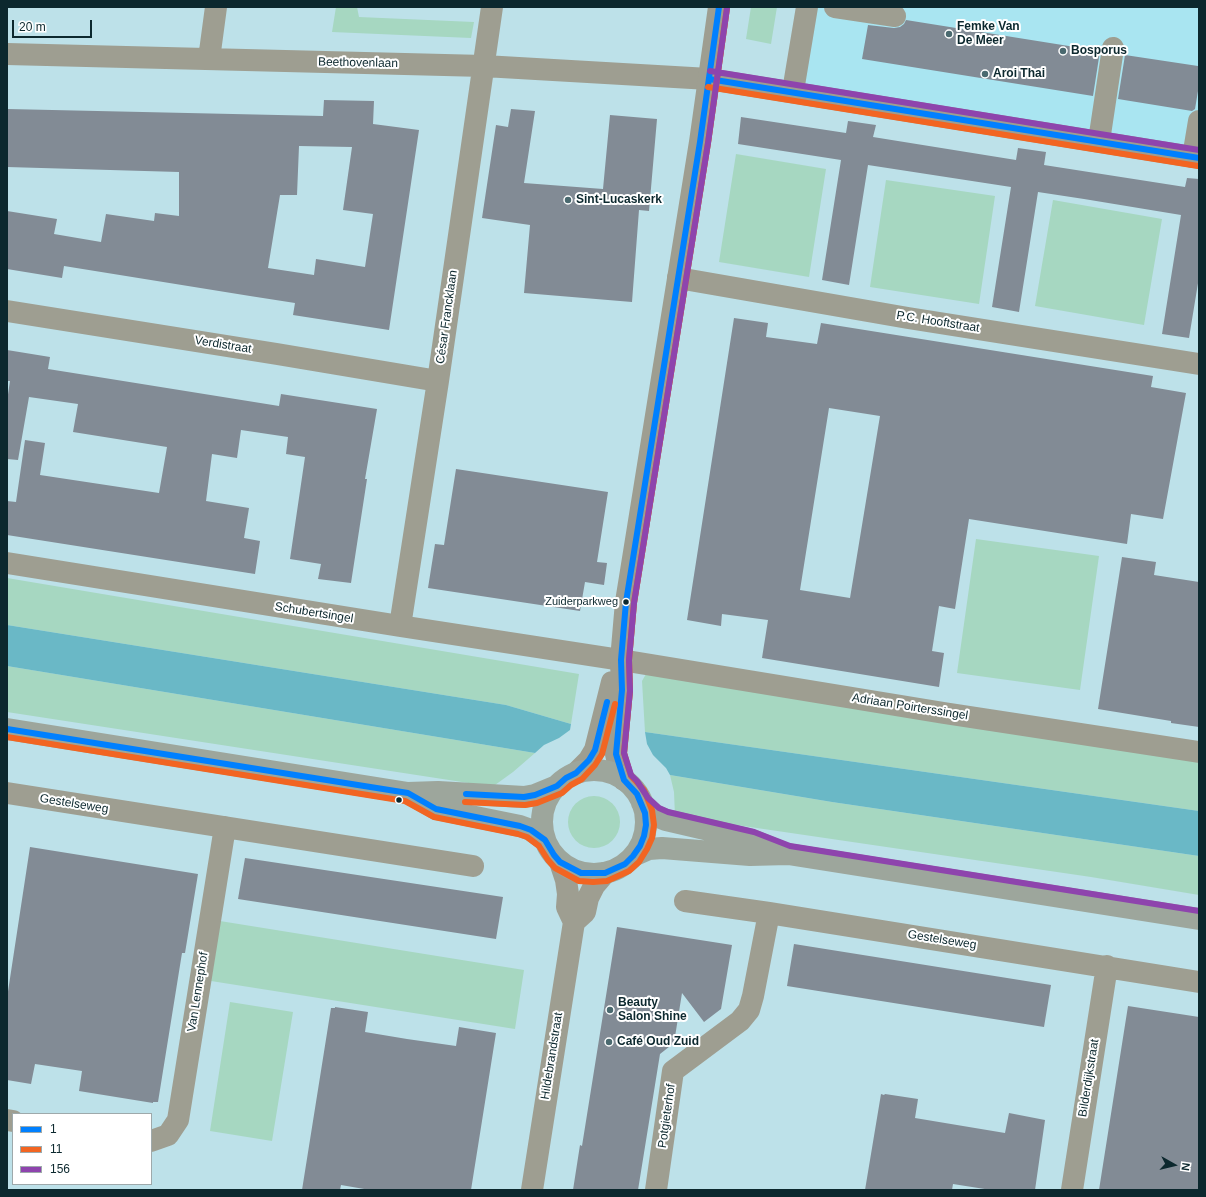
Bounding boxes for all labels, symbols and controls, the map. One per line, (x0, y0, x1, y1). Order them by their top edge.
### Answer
scale bar (14, 12, 94, 38)
text: 20 m (19, 20, 46, 34)
place label: Femke Van De Meer (957, 20, 1020, 48)
marker: Femke Van De Meer (944, 29, 954, 39)
place label: Bosporus (1071, 44, 1127, 58)
marker: Bosporus (1058, 46, 1068, 56)
street label: Beethovenlaan (318, 55, 398, 71)
place label: Aroi Thai (993, 67, 1045, 81)
marker: Aroi Thai (980, 69, 990, 79)
place label: Sint-Lucaskerk (576, 193, 662, 207)
marker: Sint-Lucaskerk (563, 195, 573, 205)
street label: César Francklaan (433, 269, 461, 365)
street label: P.C. Hooftstraat (895, 308, 981, 336)
street label: Verdistraat (194, 333, 252, 357)
place label: Zuiderparkweg (545, 595, 618, 609)
marker: Zuiderparkweg (621, 597, 631, 607)
street label: Schubertsingel (274, 600, 354, 626)
street label: Adriaan Poirterssingel (851, 691, 969, 723)
street label: Gestelseweg (39, 791, 109, 817)
unlabelled marker (394, 795, 404, 805)
street label: Gestelseweg (907, 927, 977, 953)
street label: Van Lennephof (185, 951, 211, 1033)
place label: Beauty Salon Shine (618, 996, 687, 1024)
marker: Beauty Salon Shine (605, 1005, 615, 1015)
street label: Hildebrandstraat (538, 1011, 566, 1101)
place label: Café Oud Zuid (617, 1035, 699, 1049)
marker: Café Oud Zuid (604, 1037, 614, 1047)
street label: Bilderdijkstraat (1076, 1038, 1102, 1118)
street label: Potgieterhof (655, 1083, 679, 1149)
legend (12, 1113, 152, 1185)
text: 1 (50, 1122, 57, 1136)
text: 11 (50, 1142, 62, 1156)
north arrow (1154, 1145, 1194, 1185)
text: 156 (50, 1162, 70, 1176)
text: N (1179, 1162, 1192, 1171)

